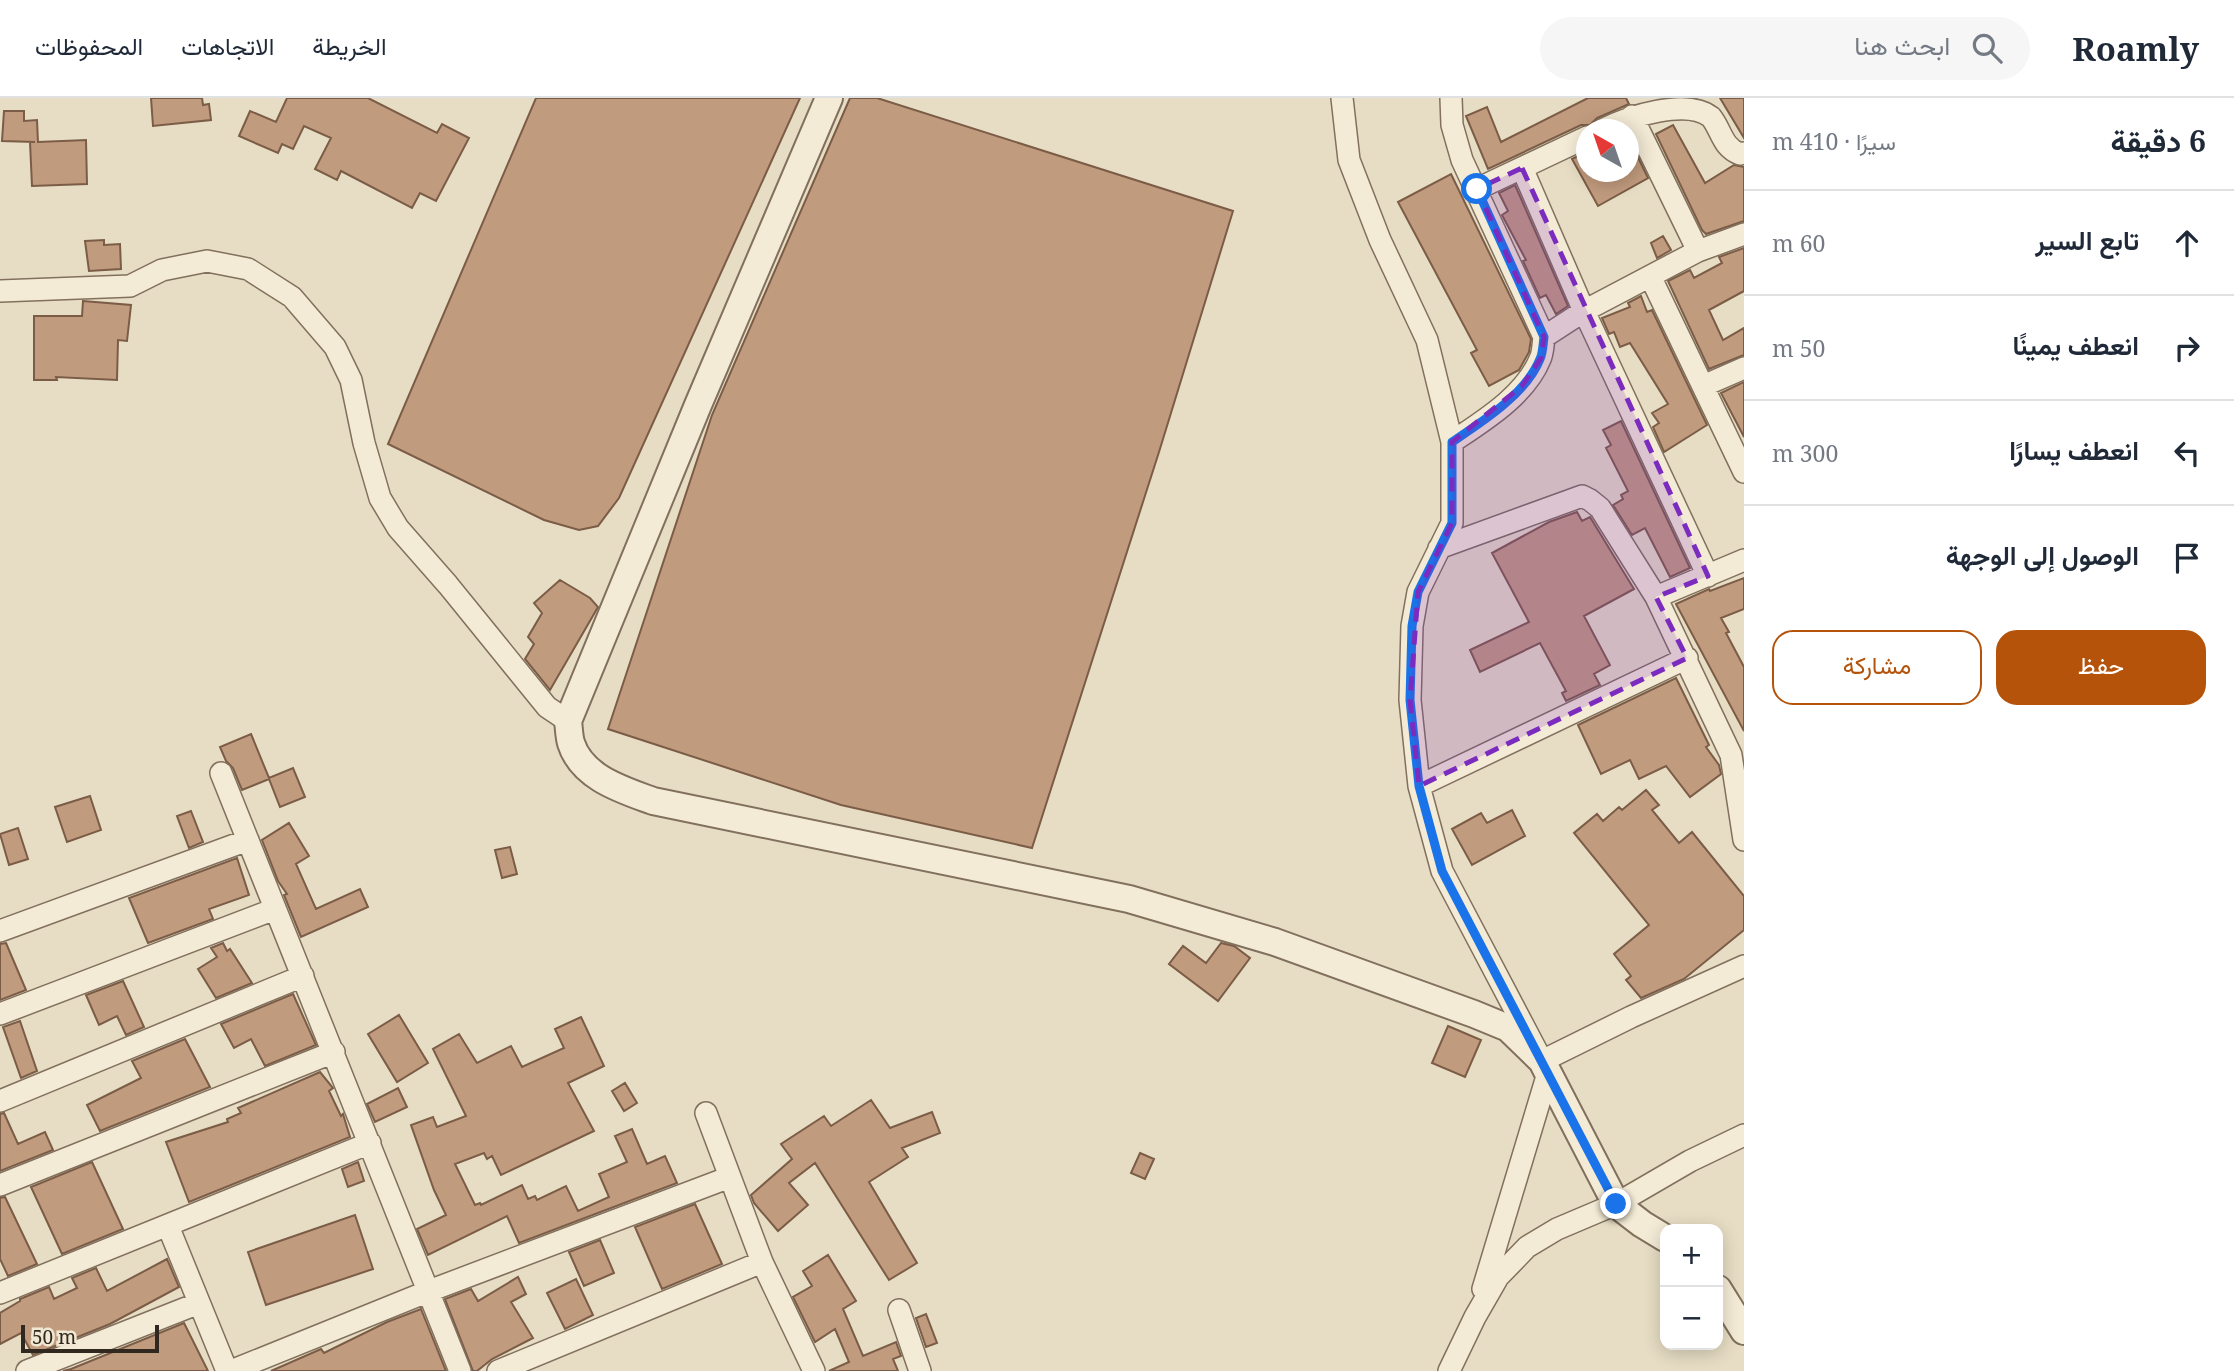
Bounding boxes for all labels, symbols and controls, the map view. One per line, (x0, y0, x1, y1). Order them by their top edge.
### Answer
search box (1540, 17, 2030, 80)
text: Roamly (2072, 26, 2199, 71)
text: ابحث هنا (1854, 27, 1950, 63)
text: المحفوظات (35, 29, 143, 62)
text: الاتجاهات (181, 29, 274, 62)
text: الخريطة (312, 29, 387, 62)
icon: search (1968, 29, 2006, 67)
north arrow (1576, 119, 1639, 182)
text: 6 دقيقة (2111, 120, 2206, 161)
text: سيرًا · 410 m (1772, 125, 1896, 157)
route start (1461, 173, 1492, 204)
text: تابع السير (2035, 222, 2139, 258)
icon: ahead (2168, 224, 2206, 262)
text: 60 m (1772, 227, 1825, 259)
text: انعطف يمينًا (2012, 327, 2139, 363)
icon: right (2168, 329, 2206, 367)
text: 50 m (1772, 332, 1825, 364)
text: انعطف يسارًا (2009, 432, 2139, 468)
icon: left (2168, 434, 2206, 472)
text: 300 m (1772, 437, 1838, 469)
text: الوصول إلى الوجهة (1946, 537, 2139, 573)
icon: arrive (2168, 539, 2206, 577)
button: مشاركة (1772, 630, 1982, 705)
button: حفظ (1996, 630, 2206, 705)
route end (1600, 1188, 1631, 1219)
map controls (1660, 1224, 1723, 1350)
button: + (1660, 1224, 1723, 1287)
button: − (1660, 1287, 1723, 1350)
scale bar (21, 1322, 159, 1354)
text: 50 m (32, 1324, 76, 1350)

